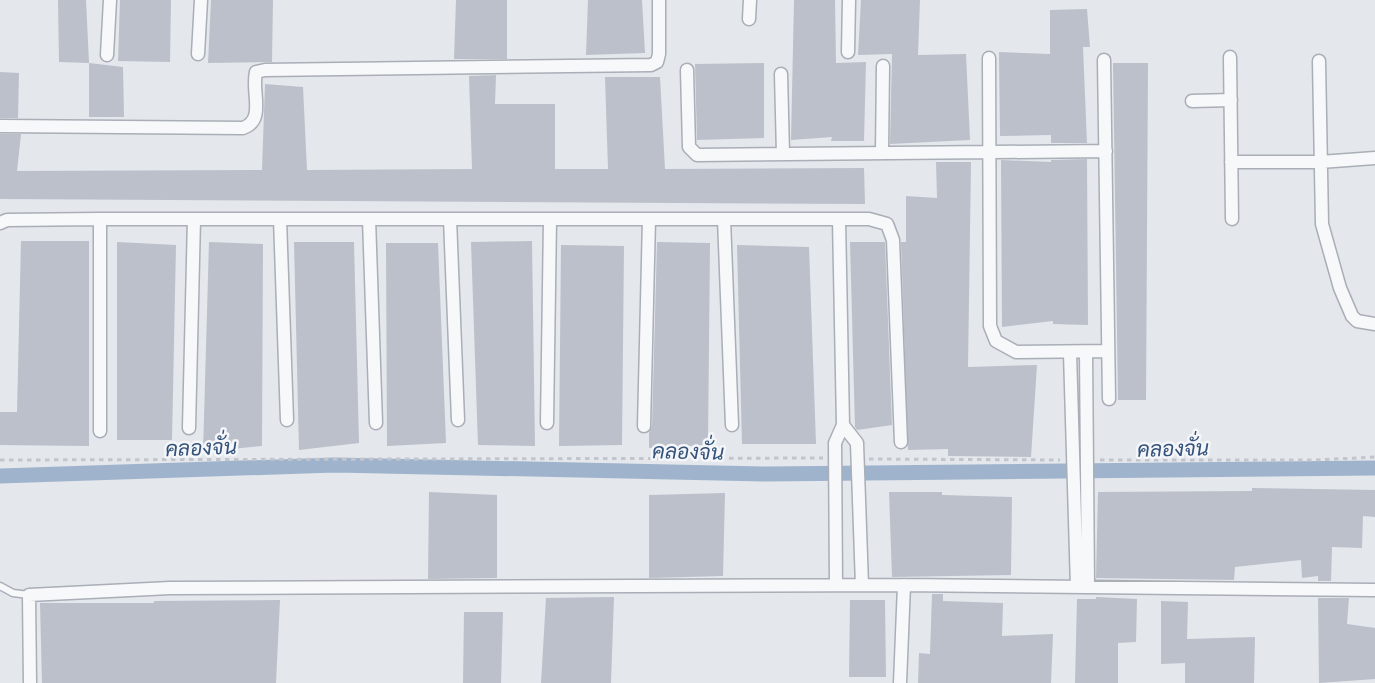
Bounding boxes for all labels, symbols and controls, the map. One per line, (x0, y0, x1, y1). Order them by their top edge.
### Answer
water label: คลองจั่น (164, 427, 238, 462)
water label: คลองจั่น (1137, 429, 1210, 463)
water label: คลองจั่น (652, 432, 725, 466)

